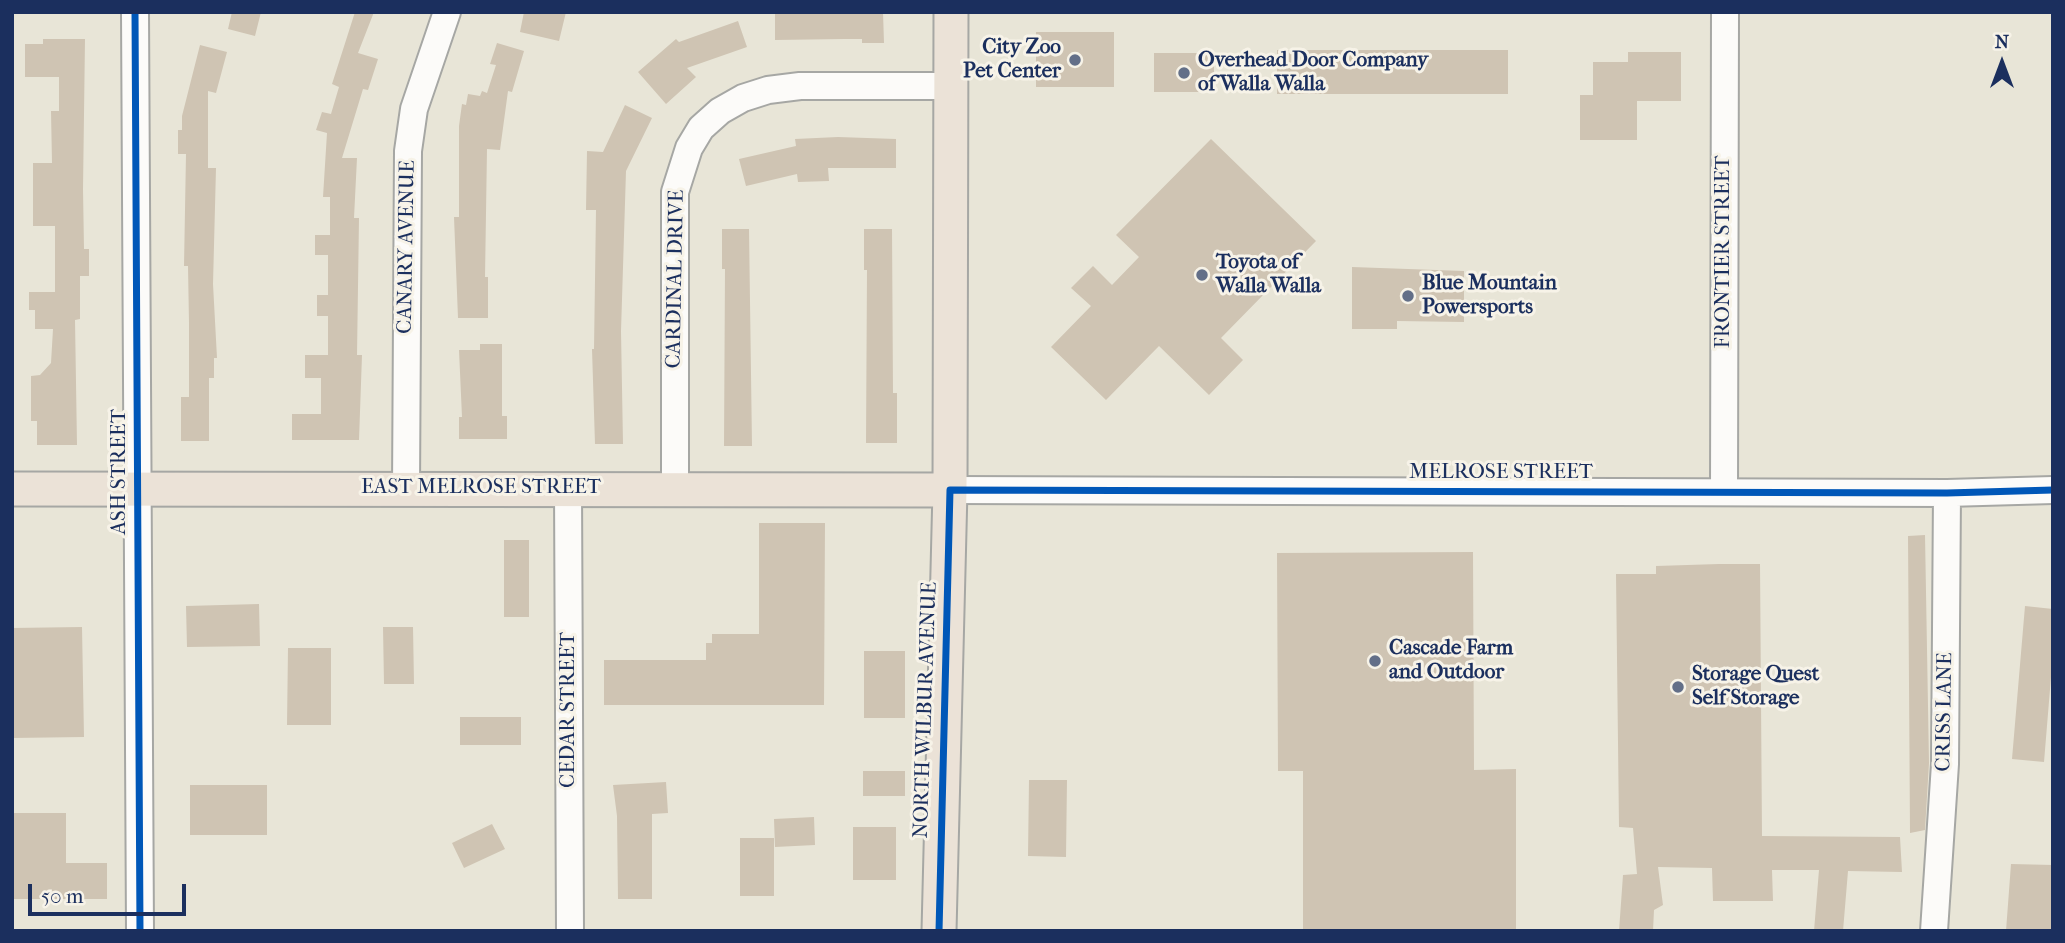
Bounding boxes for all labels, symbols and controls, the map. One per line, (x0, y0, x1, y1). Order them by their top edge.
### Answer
north arrow (1967, 28, 2037, 98)
text: N (1995, 31, 2009, 53)
place label: City Zoo Pet Center (963, 35, 1061, 85)
place label: Overhead Door Company of Walla Walla (1198, 48, 1428, 98)
marker: City Zoo Pet Center (1067, 52, 1083, 68)
marker: Overhead Door Company of Walla Walla (1176, 65, 1192, 81)
street label: FRONTIER STREET (1711, 155, 1737, 349)
street label: CANARY AVENUE (393, 160, 421, 334)
street label: CARDINAL DRIVE (662, 189, 690, 369)
place label: Toyota of Walla Walla (1216, 250, 1321, 300)
marker: Toyota of Walla Walla (1194, 267, 1210, 283)
place label: Blue Mountain Powersports (1422, 271, 1557, 321)
marker: Blue Mountain Powersports (1400, 288, 1416, 304)
street label: ASH STREET (107, 409, 133, 535)
street label: MELROSE STREET (1409, 460, 1593, 486)
street label: EAST MELROSE STREET (361, 475, 601, 501)
street label: NORTH WILBUR AVENUE (909, 581, 943, 839)
street label: CEDAR STREET (556, 632, 582, 788)
place label: Cascade Farm and Outdoor (1389, 636, 1513, 686)
street label: CRISS LANE (1931, 652, 1959, 772)
marker: Cascade Farm and Outdoor (1367, 653, 1383, 669)
place label: Storage Quest Self Storage (1692, 662, 1819, 712)
marker: Storage Quest Self Storage (1670, 679, 1686, 695)
scale bar (32, 870, 189, 914)
text: 50 m (41, 884, 84, 908)

